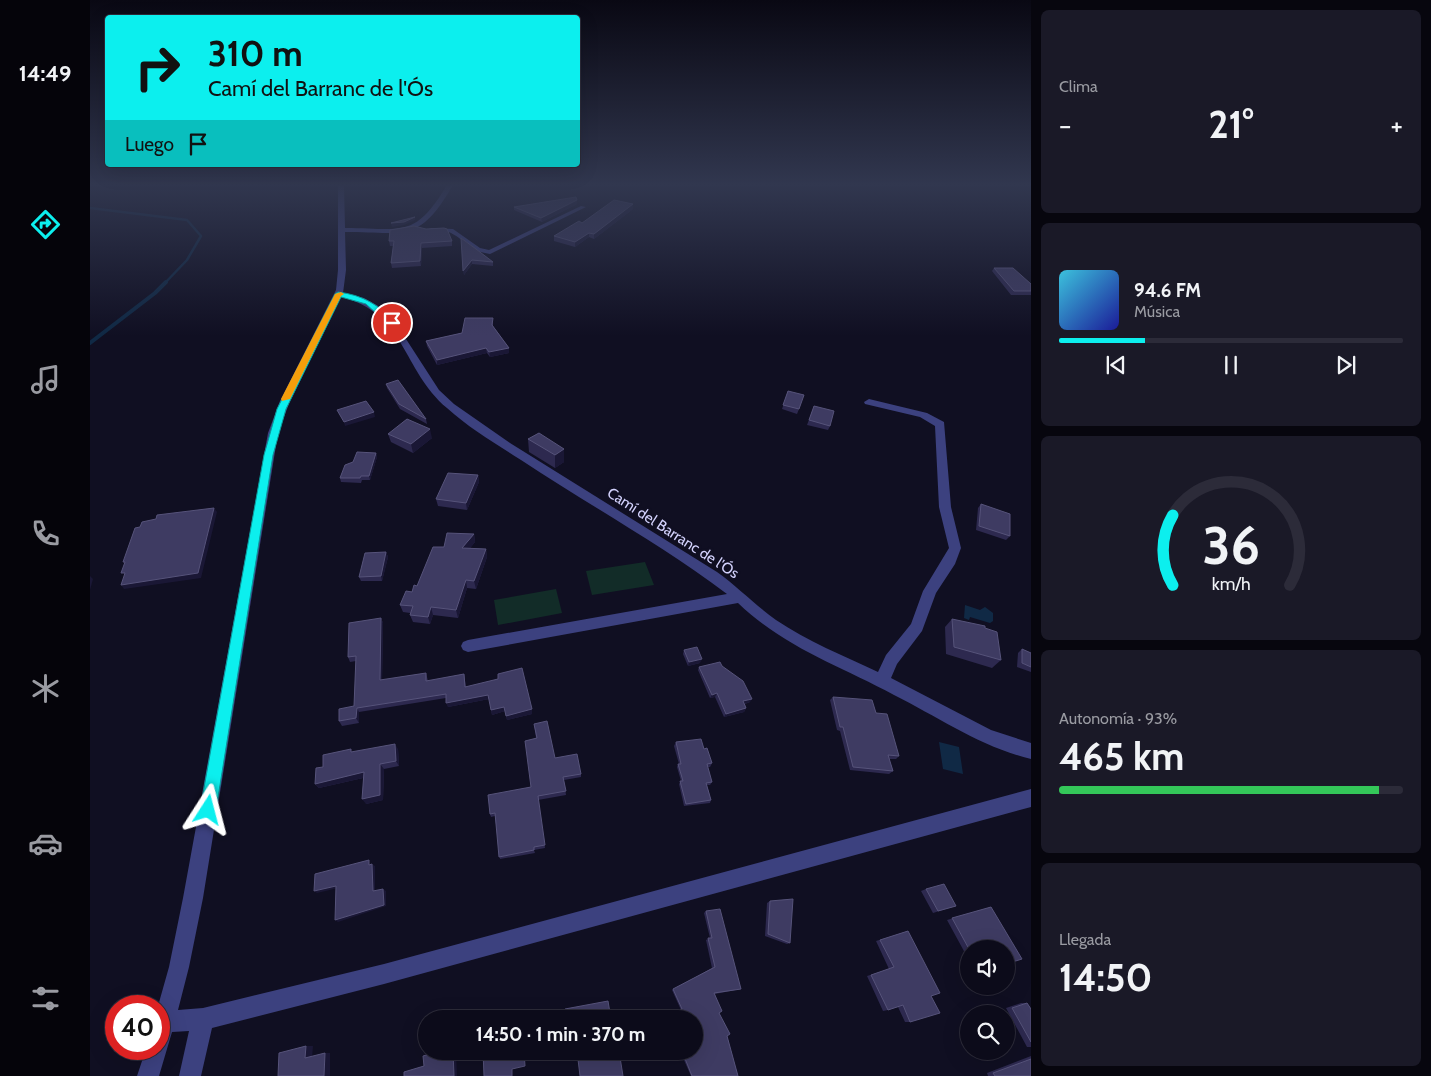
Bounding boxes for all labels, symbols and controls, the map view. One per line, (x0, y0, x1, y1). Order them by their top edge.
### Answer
text: 310 m (208, 32, 303, 75)
icon: right (125, 35, 190, 100)
text: 14:49 (19, 60, 71, 87)
text: Camí del Barranc de l'Ós (208, 75, 433, 102)
text: Clima (1059, 77, 1098, 96)
text: 21° (1208, 101, 1254, 148)
text: − (1059, 108, 1071, 142)
text: + (1391, 108, 1403, 142)
icon: arrive (184, 130, 212, 158)
text: Luego (125, 133, 174, 156)
icon: directions (28, 207, 63, 242)
text: 94.6 FM (1134, 279, 1201, 302)
pin (371, 302, 413, 344)
text: Música (1134, 302, 1180, 321)
icon: arrive (378, 309, 406, 337)
icon: previous (1102, 351, 1130, 379)
icon: pause (1217, 351, 1245, 379)
icon: next (1332, 351, 1360, 379)
icon: music (28, 362, 63, 397)
street label: Camí del Barranc de l'Ós (604, 483, 743, 582)
text: 36 (1202, 514, 1260, 577)
icon: phone (28, 516, 63, 551)
text: km/h (1211, 573, 1251, 594)
icon: climate (28, 671, 63, 706)
text: Autonomía · 93% (1059, 709, 1177, 728)
text: 465 km (1059, 733, 1184, 780)
position arrow (181, 783, 233, 835)
icon: car (28, 826, 63, 861)
text: Llegada (1059, 930, 1111, 949)
map controls (960, 940, 1015, 1060)
button: sound (960, 940, 1015, 995)
text: 14:50 (1059, 954, 1152, 1001)
icon: filters (28, 981, 63, 1016)
speed limit sign: 40 (105, 995, 170, 1060)
button: search (960, 1005, 1015, 1060)
text: 14:50 · 1 min · 370 m (476, 1023, 645, 1046)

